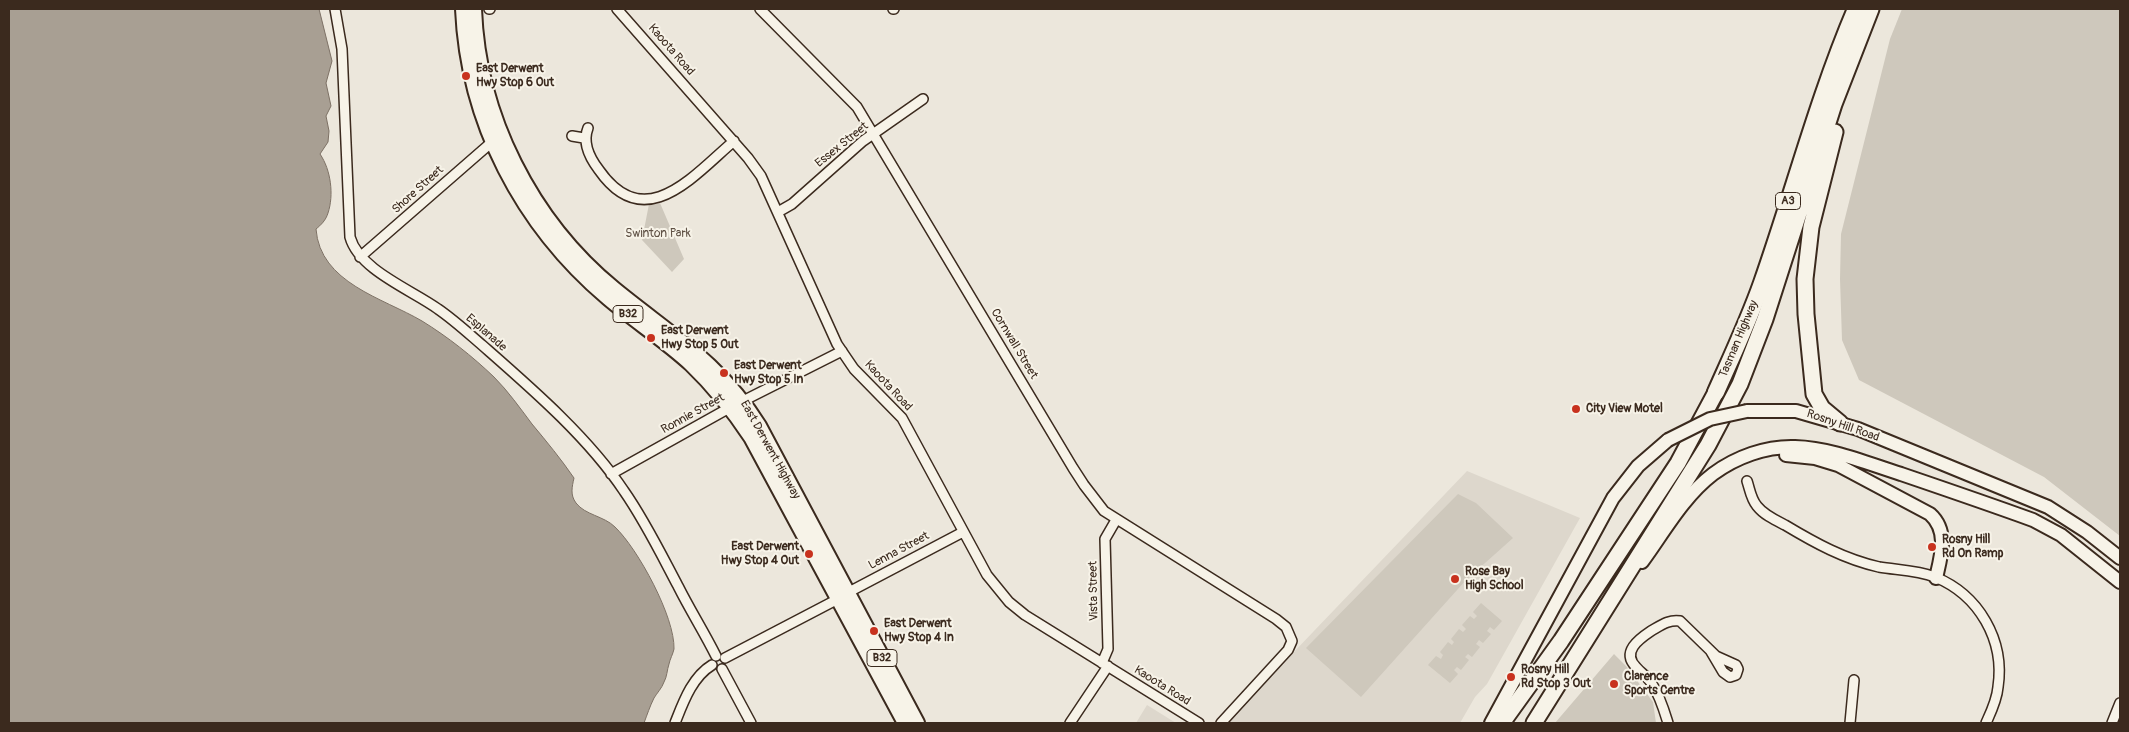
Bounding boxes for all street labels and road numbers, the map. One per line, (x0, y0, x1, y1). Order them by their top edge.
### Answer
street label: Kaoota Road (645, 21, 697, 79)
street label: Essex Street (813, 119, 871, 171)
street label: Shore Street (389, 163, 447, 217)
road number: A3 (1776, 192, 1800, 210)
street label: Tasman Highway (1716, 298, 1762, 380)
road number: B32 (613, 306, 643, 322)
street label: Cornwall Street (987, 306, 1041, 382)
street label: Esplanade (463, 311, 509, 355)
street label: Kaoota Road (861, 358, 915, 414)
street label: Ronnie Street (659, 391, 727, 437)
street label: East Derwent Highway (737, 398, 803, 502)
street label: Rosny Hill Road (1805, 407, 1881, 445)
street label: Lenna Street (866, 529, 932, 573)
street label: Vista Street (1086, 561, 1102, 621)
road number: B32 (867, 650, 897, 666)
street label: Kaoota Road (1131, 663, 1193, 709)

